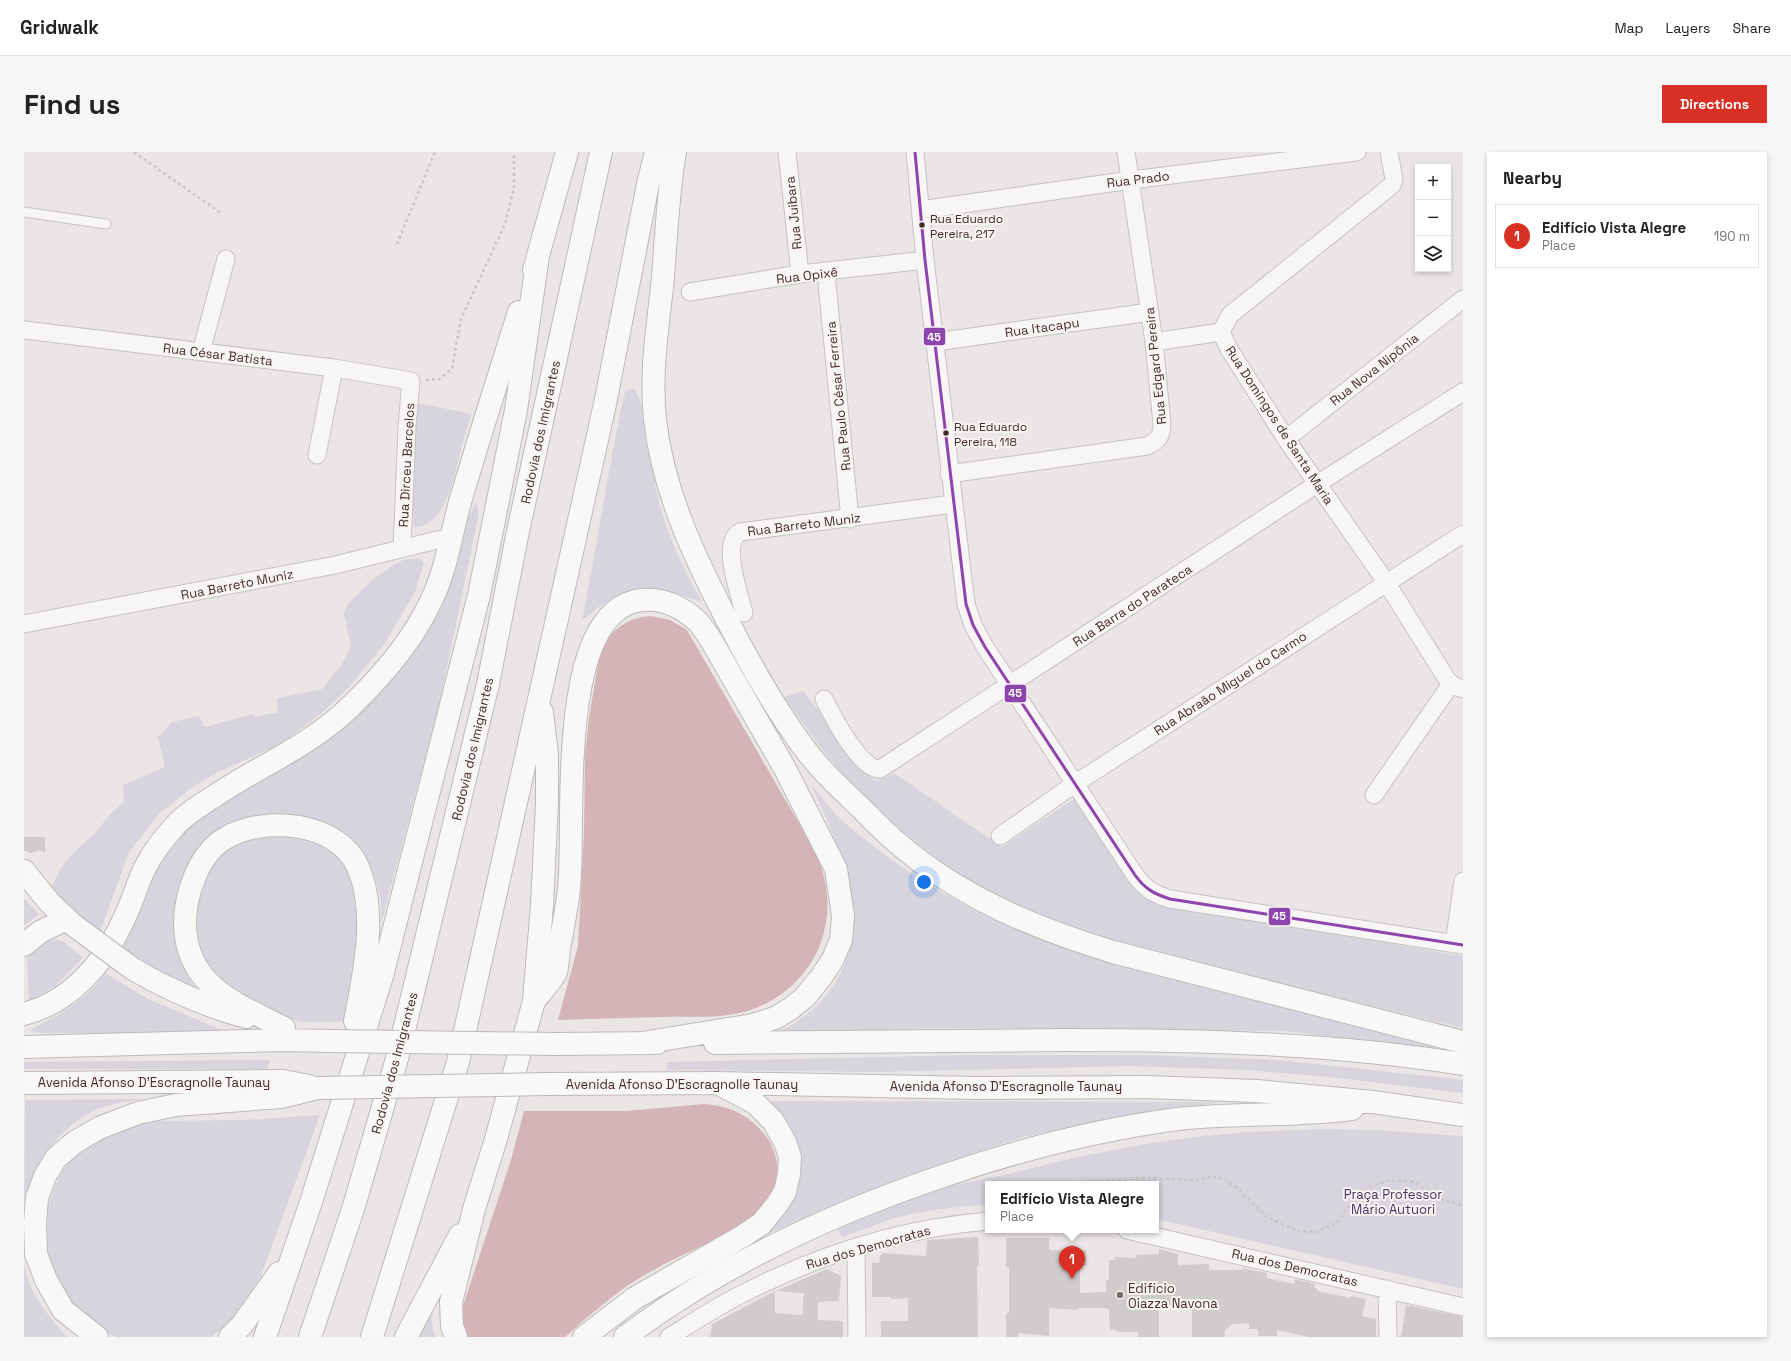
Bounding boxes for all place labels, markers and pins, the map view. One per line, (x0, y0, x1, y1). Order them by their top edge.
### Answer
place label: Rua Eduardo Pereira, 217 (930, 211, 1003, 242)
marker: Rua Eduardo Pereira, 217 (917, 220, 927, 230)
place label: Rua Eduardo Pereira, 118 (954, 419, 1027, 450)
marker: Rua Eduardo Pereira, 118 (941, 428, 951, 438)
pin: 1 (1059, 1246, 1085, 1279)
place label: Edifício Oiazza Navona (1128, 1280, 1218, 1312)
marker: Edifício Oiazza Navona (1115, 1290, 1125, 1300)

